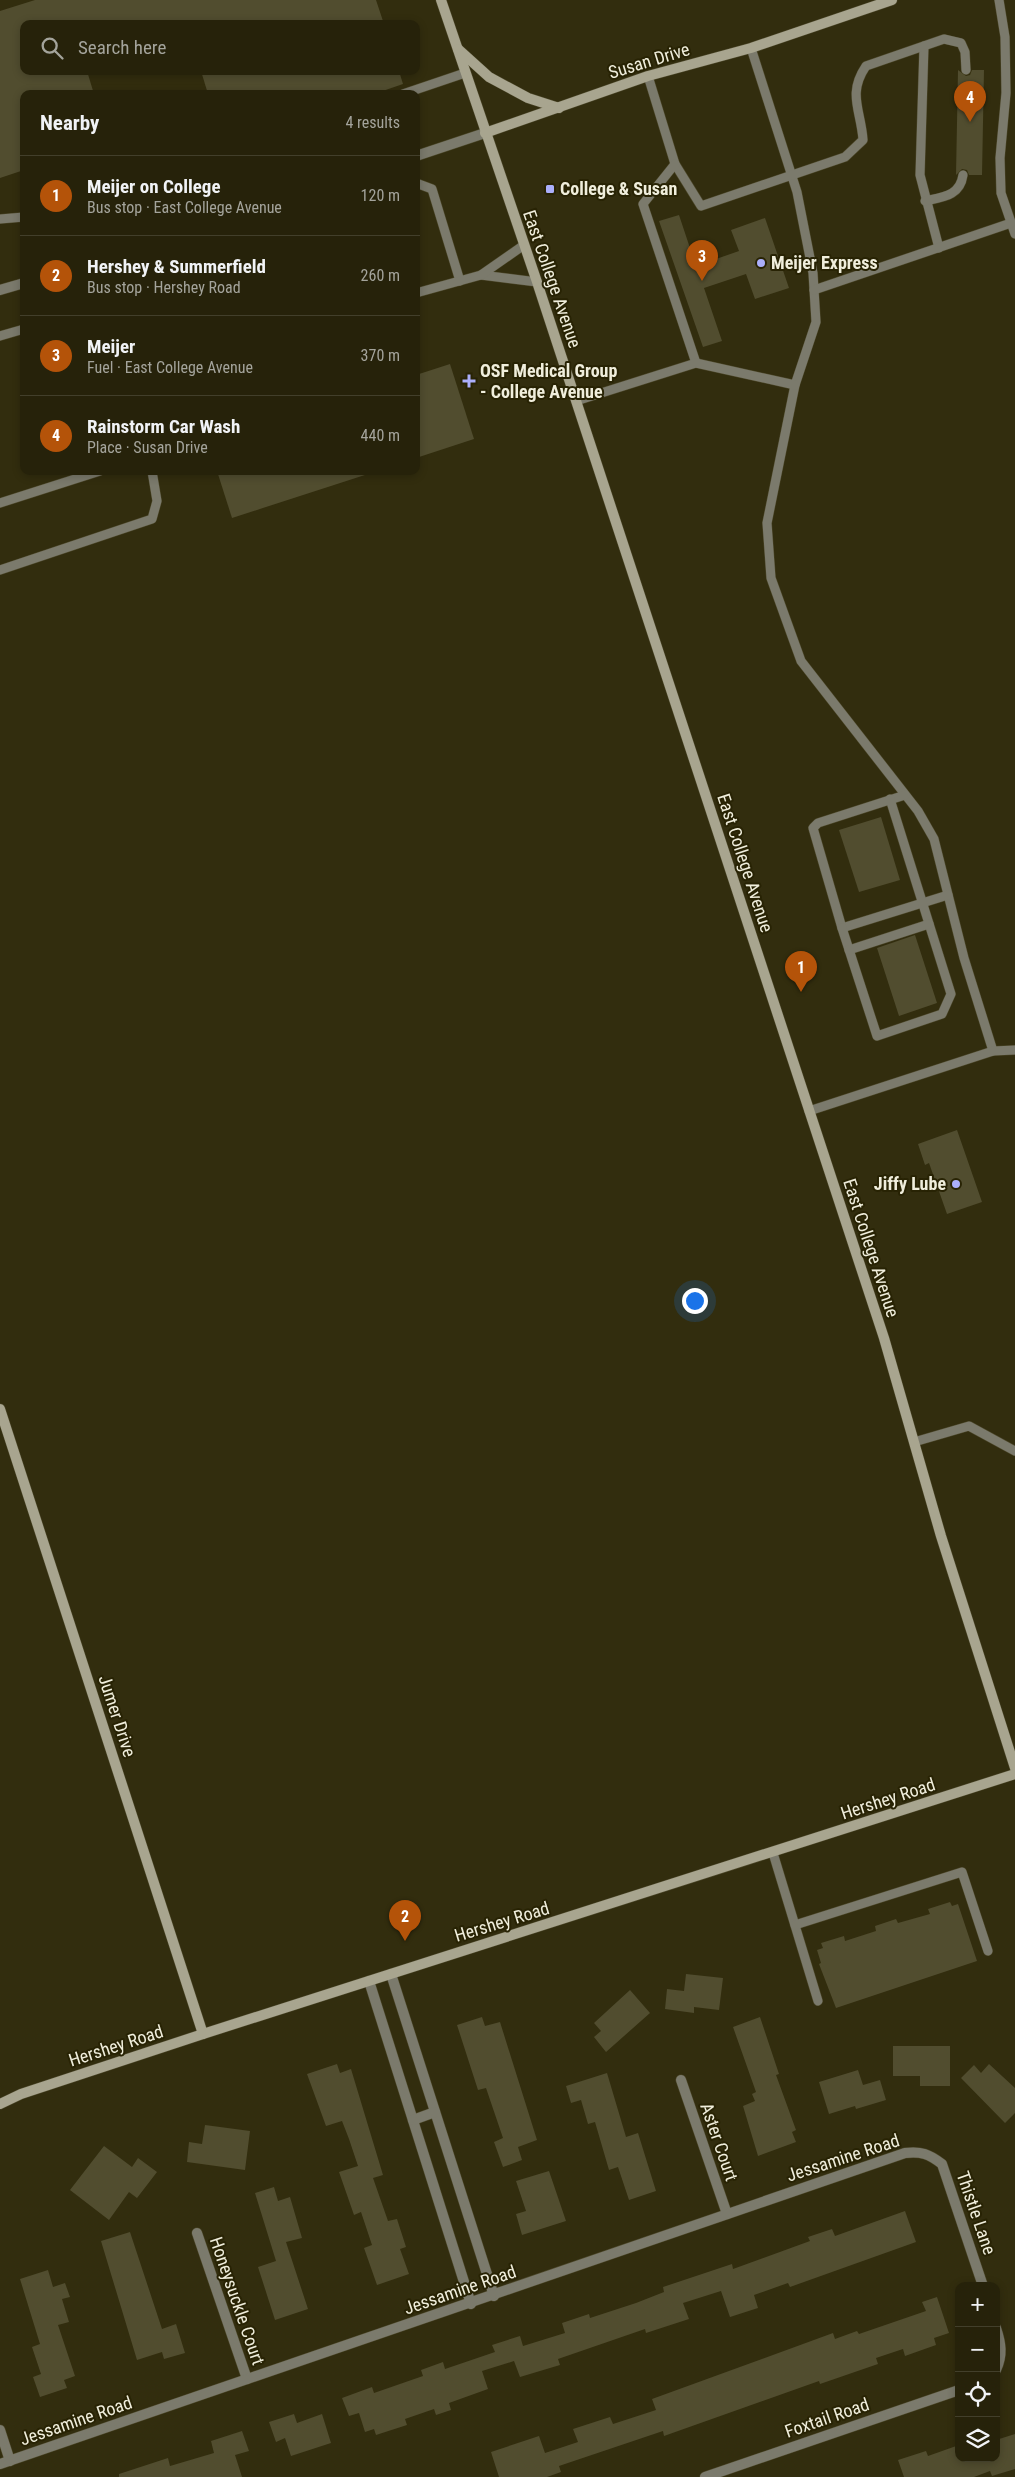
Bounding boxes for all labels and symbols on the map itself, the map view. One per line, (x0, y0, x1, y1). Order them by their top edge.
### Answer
street label: Susan Drive (606, 38, 692, 83)
pin: 4 (954, 81, 986, 122)
place label: College & Susan (560, 178, 677, 199)
marker: College & Susan (544, 183, 556, 195)
street label: East College Avenue (519, 207, 586, 351)
pin: 3 (686, 240, 718, 281)
place label: Meijer Express (771, 252, 878, 273)
marker: Meijer Express (755, 257, 767, 269)
place label: OSF Medical Group - College Avenue (480, 360, 617, 402)
marker: OSF Medical Group - College Avenue (462, 374, 476, 388)
street label: East College Avenue (713, 791, 778, 935)
pin: 1 (785, 951, 817, 992)
place label: Jiffy Lube (874, 1173, 946, 1194)
street label: East College Avenue (839, 1176, 904, 1320)
marker: Jiffy Lube (950, 1178, 962, 1190)
your location (682, 1288, 708, 1314)
street label: Jumer Drive (94, 1672, 141, 1759)
street label: Hershey Road (838, 1773, 938, 1824)
street label: Hershey Road (452, 1897, 552, 1946)
pin: 2 (389, 1900, 421, 1941)
street label: Hershey Road (66, 2020, 166, 2071)
street label: Aster Court (696, 2100, 743, 2184)
street label: Jessamine Road (784, 2129, 902, 2186)
street label: Thistle Lane (952, 2168, 1001, 2257)
street label: Honeysuckle Court (206, 2234, 269, 2368)
street label: Jessamine Road (401, 2261, 519, 2319)
street label: Jessamine Road (17, 2392, 135, 2450)
street label: Foxtail Road (782, 2393, 872, 2442)

